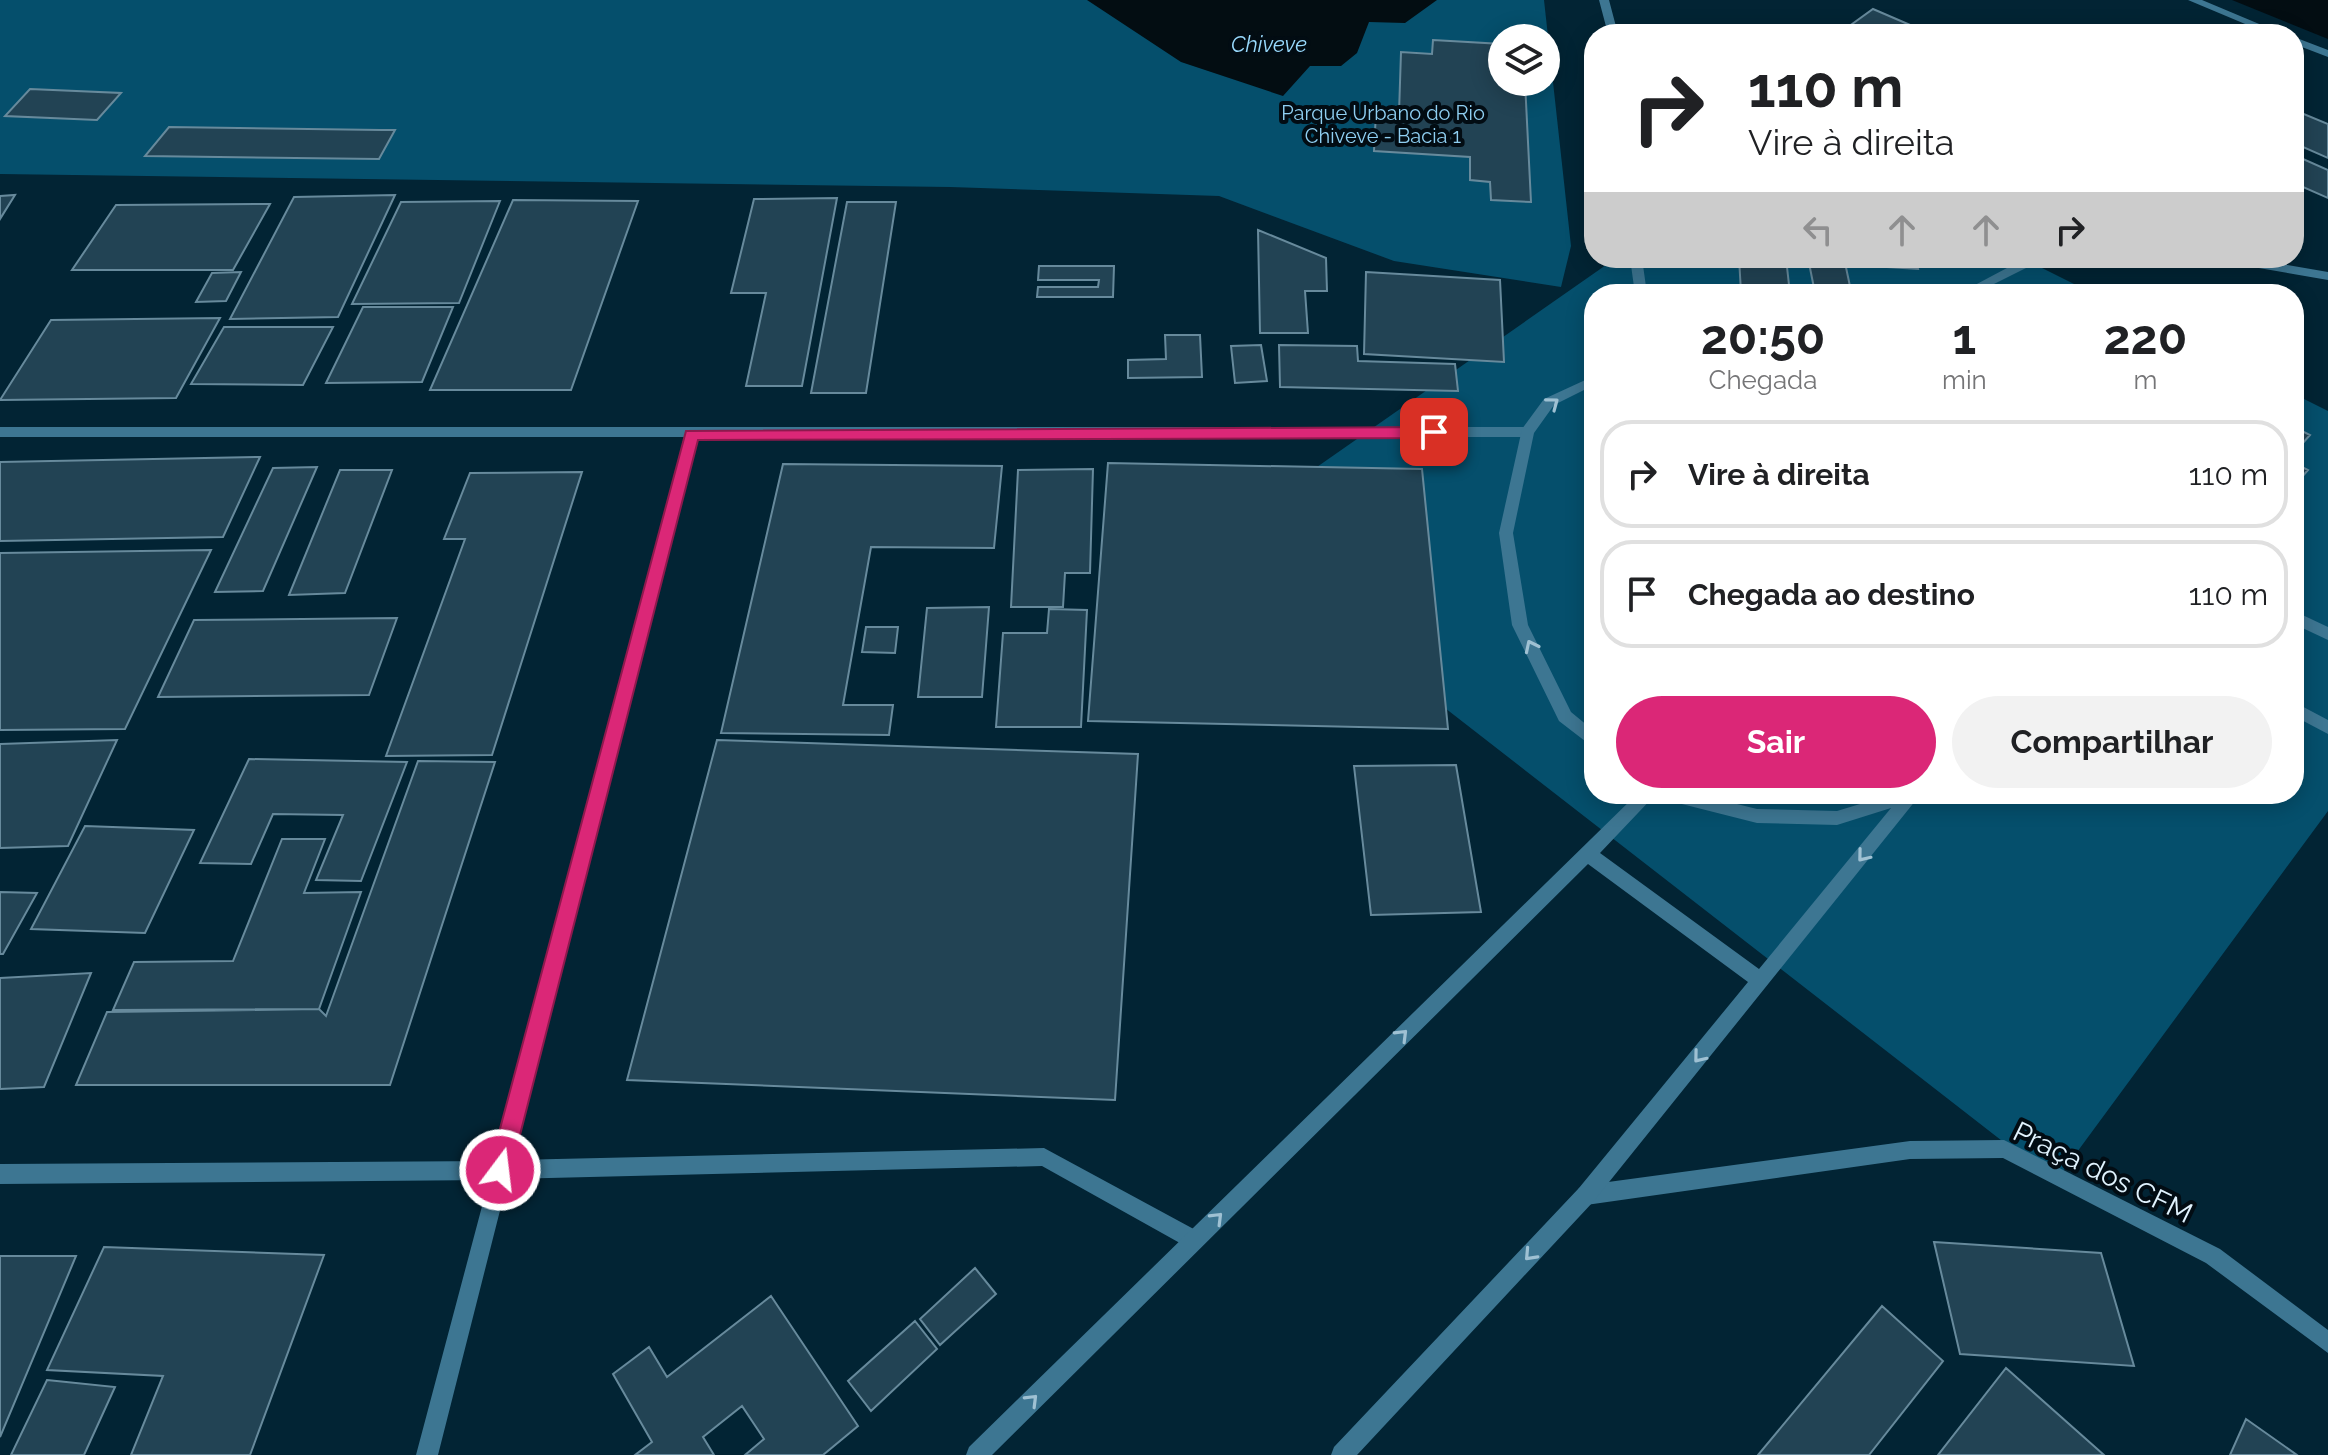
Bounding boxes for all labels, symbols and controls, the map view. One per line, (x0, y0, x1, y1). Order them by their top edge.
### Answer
map controls (1488, 24, 1560, 96)
button: layers (1488, 24, 1560, 96)
water label: Chiveve (1231, 31, 1307, 57)
text: 110 m (1748, 54, 1903, 120)
icon: right (1616, 56, 1720, 160)
park label: Parque Urbano do Rio Chiveve - Bacia 1 (1281, 101, 1485, 148)
text: Vire à direita (1748, 121, 1954, 163)
icon: left (1796, 208, 1840, 252)
icon: ahead (1880, 208, 1924, 252)
icon: ahead (1964, 208, 2008, 252)
icon: right (2048, 208, 2092, 252)
text: 20:50 (1701, 309, 1825, 365)
text: 1 (1953, 309, 1976, 365)
text: 220 (2104, 309, 2187, 365)
text: Chegada (1709, 365, 1817, 395)
text: min (1942, 365, 1987, 395)
text: m (2133, 365, 2157, 395)
pin (1400, 398, 1468, 466)
one-way arrow (1544, 398, 1559, 413)
icon: arrive (1412, 410, 1456, 454)
icon: right (1620, 452, 1664, 496)
text: Vire à direita (1688, 457, 1870, 492)
text: 110 m (2189, 457, 2268, 492)
icon: arrive (1620, 572, 1664, 616)
text: Chegada ao destino (1688, 577, 1975, 612)
text: 110 m (2189, 577, 2268, 612)
one-way arrow (1525, 640, 1540, 655)
button: Sair (1616, 696, 1936, 788)
button: Compartilhar (1952, 696, 2272, 788)
one-way arrow (1858, 846, 1873, 861)
one-way arrow (1393, 1030, 1407, 1044)
one-way arrow (1694, 1048, 1709, 1062)
street label: Praça dos CFM (2008, 1115, 2198, 1230)
position arrow (458, 1128, 542, 1212)
one-way arrow (1208, 1212, 1222, 1227)
one-way arrow (1525, 1245, 1539, 1260)
one-way arrow (1023, 1395, 1037, 1409)

